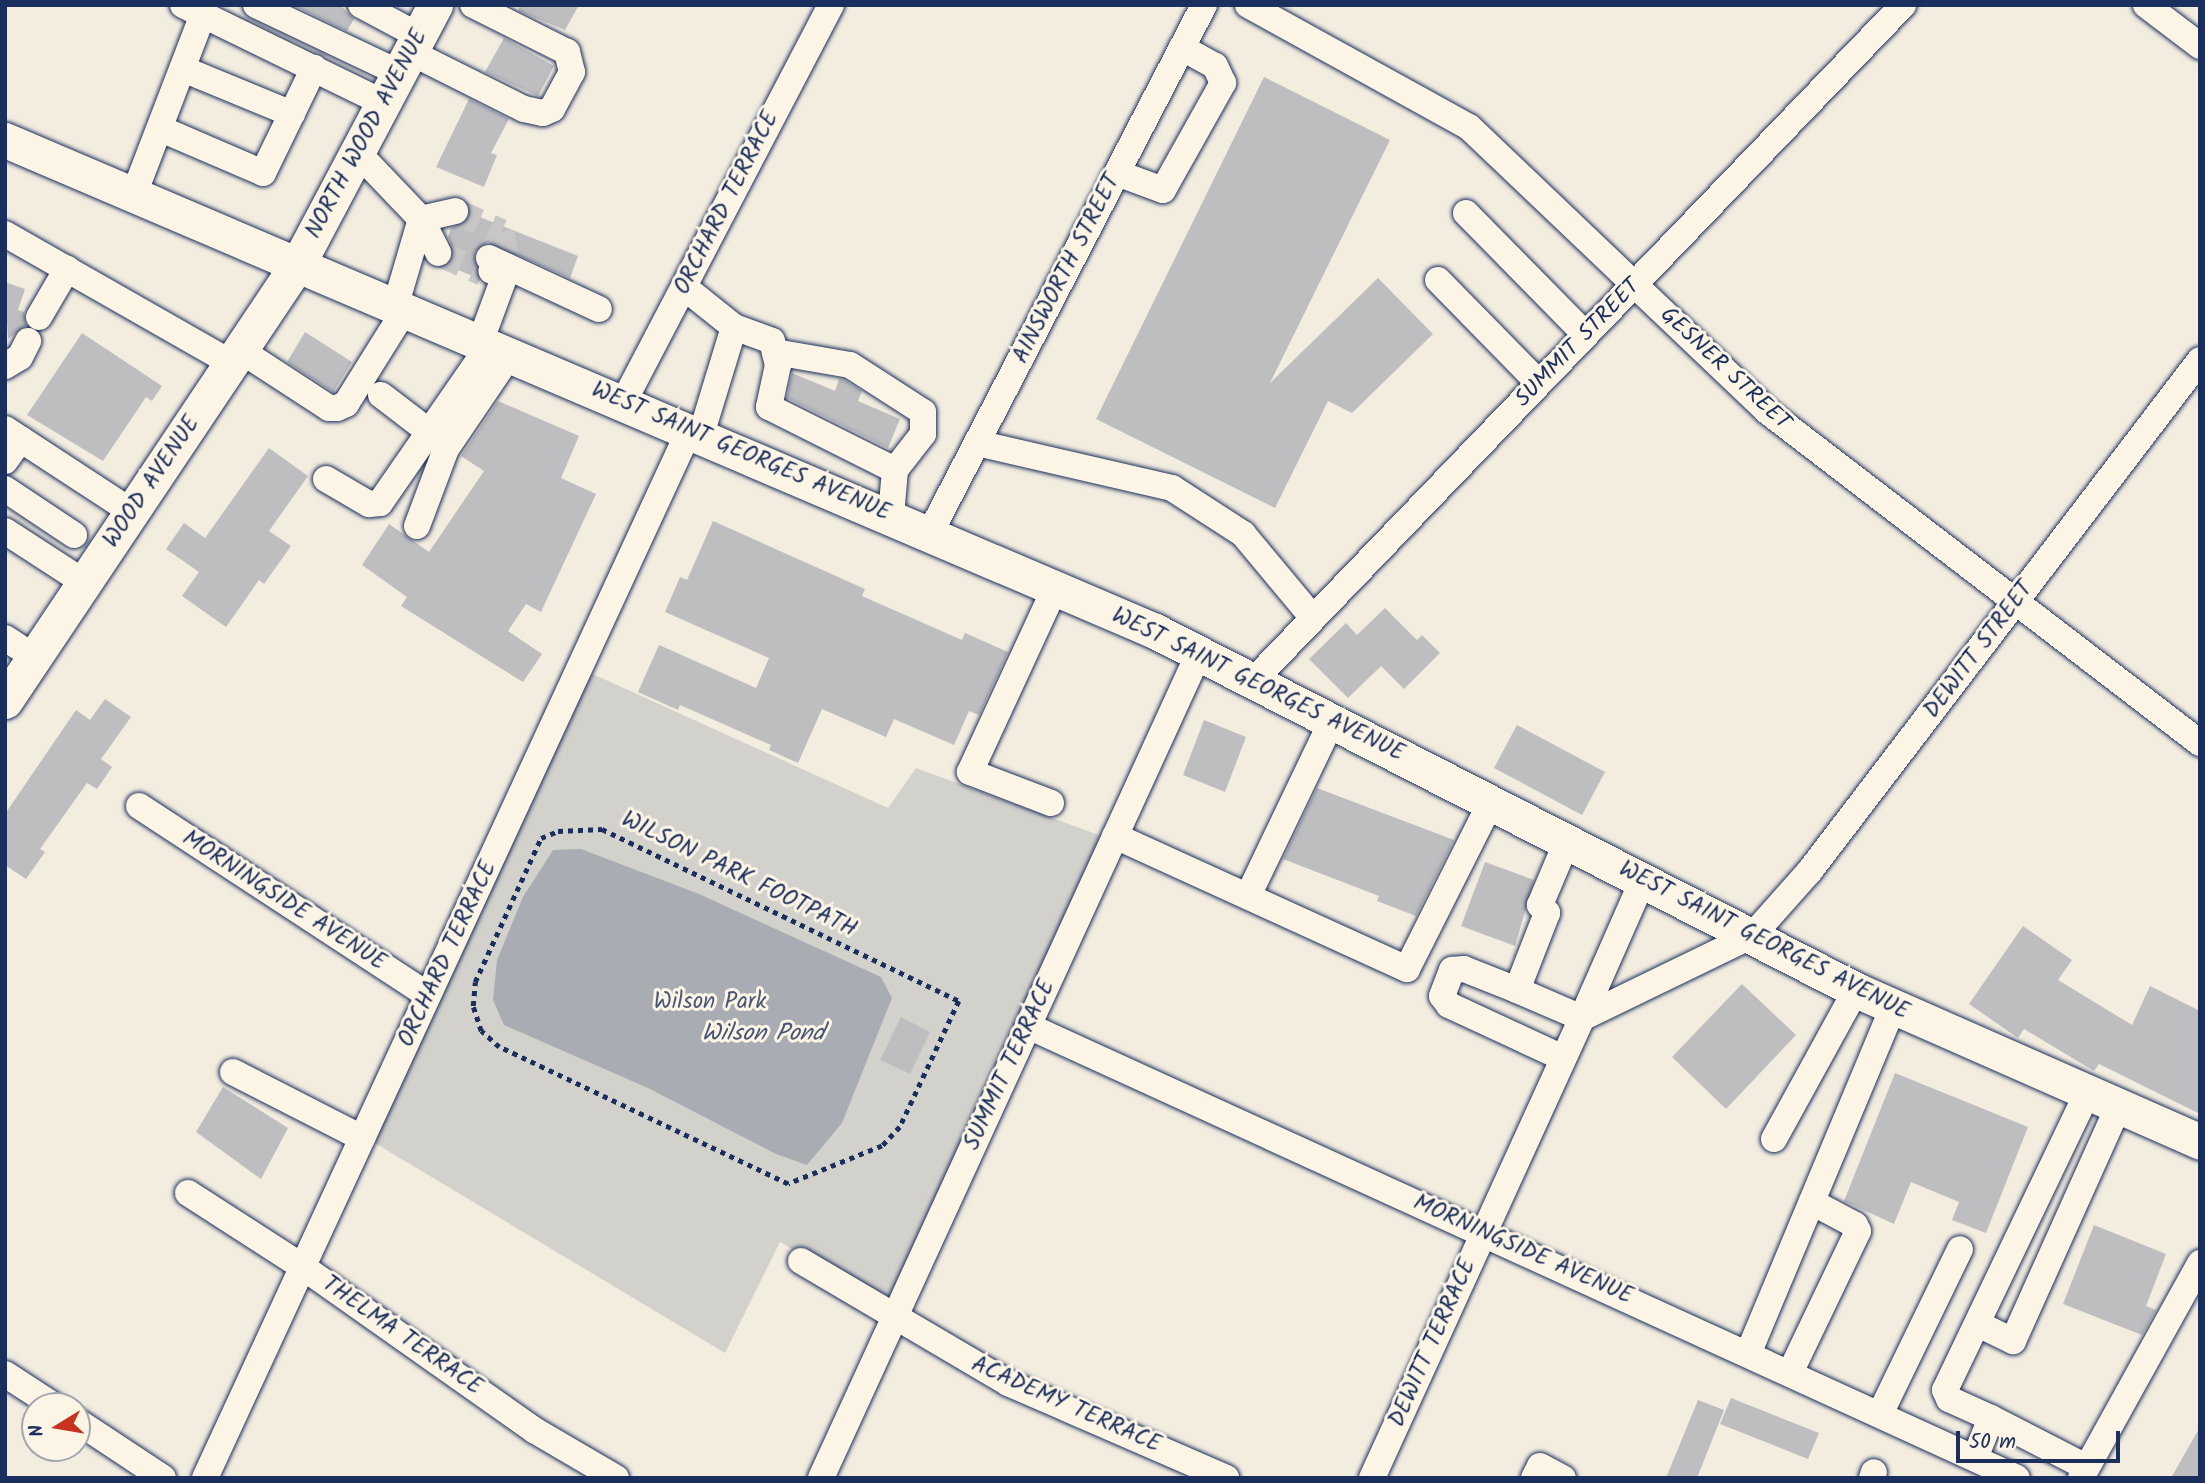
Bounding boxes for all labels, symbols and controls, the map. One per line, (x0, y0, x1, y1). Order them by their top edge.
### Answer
street label: NORTH WOOD AVENUE (300, 25, 434, 243)
street label: ORCHARD TERRACE (669, 107, 785, 299)
street label: AINSWORTH STREET (1007, 170, 1127, 368)
street label: SUMMIT STREET (1510, 273, 1646, 413)
street label: GESNER STREET (1654, 301, 1796, 437)
street label: WEST SAINT GEORGES AVENUE (587, 376, 895, 528)
street label: WOOD AVENUE (98, 411, 206, 553)
street label: DEWITT STREET (1919, 576, 2039, 724)
street label: WEST SAINT GEORGES AVENUE (1107, 602, 1409, 768)
street label: WILSON PARK FOOTPATH (617, 806, 861, 944)
street label: MORNINGSIDE AVENUE (177, 825, 391, 977)
street label: WEST SAINT GEORGES AVENUE (1614, 856, 1914, 1026)
street label: ORCHARD TERRACE (393, 857, 503, 1051)
street label: SUMMIT TERRACE (958, 975, 1062, 1155)
park label: Wilson Park (654, 988, 766, 1016)
water label: Wilson Pond (702, 1020, 824, 1048)
street label: MORNINGSIDE AVENUE (1409, 1189, 1637, 1311)
street label: DEWITT TERRACE (1384, 1255, 1482, 1431)
street label: THELMA TERRACE (317, 1271, 487, 1401)
street label: ACADEMY TERRACE (967, 1351, 1165, 1459)
north arrow (21, 1392, 91, 1462)
scale bar (1960, 1416, 2124, 1460)
text: N (21, 1422, 53, 1439)
text: 50 m (1969, 1426, 2016, 1459)

